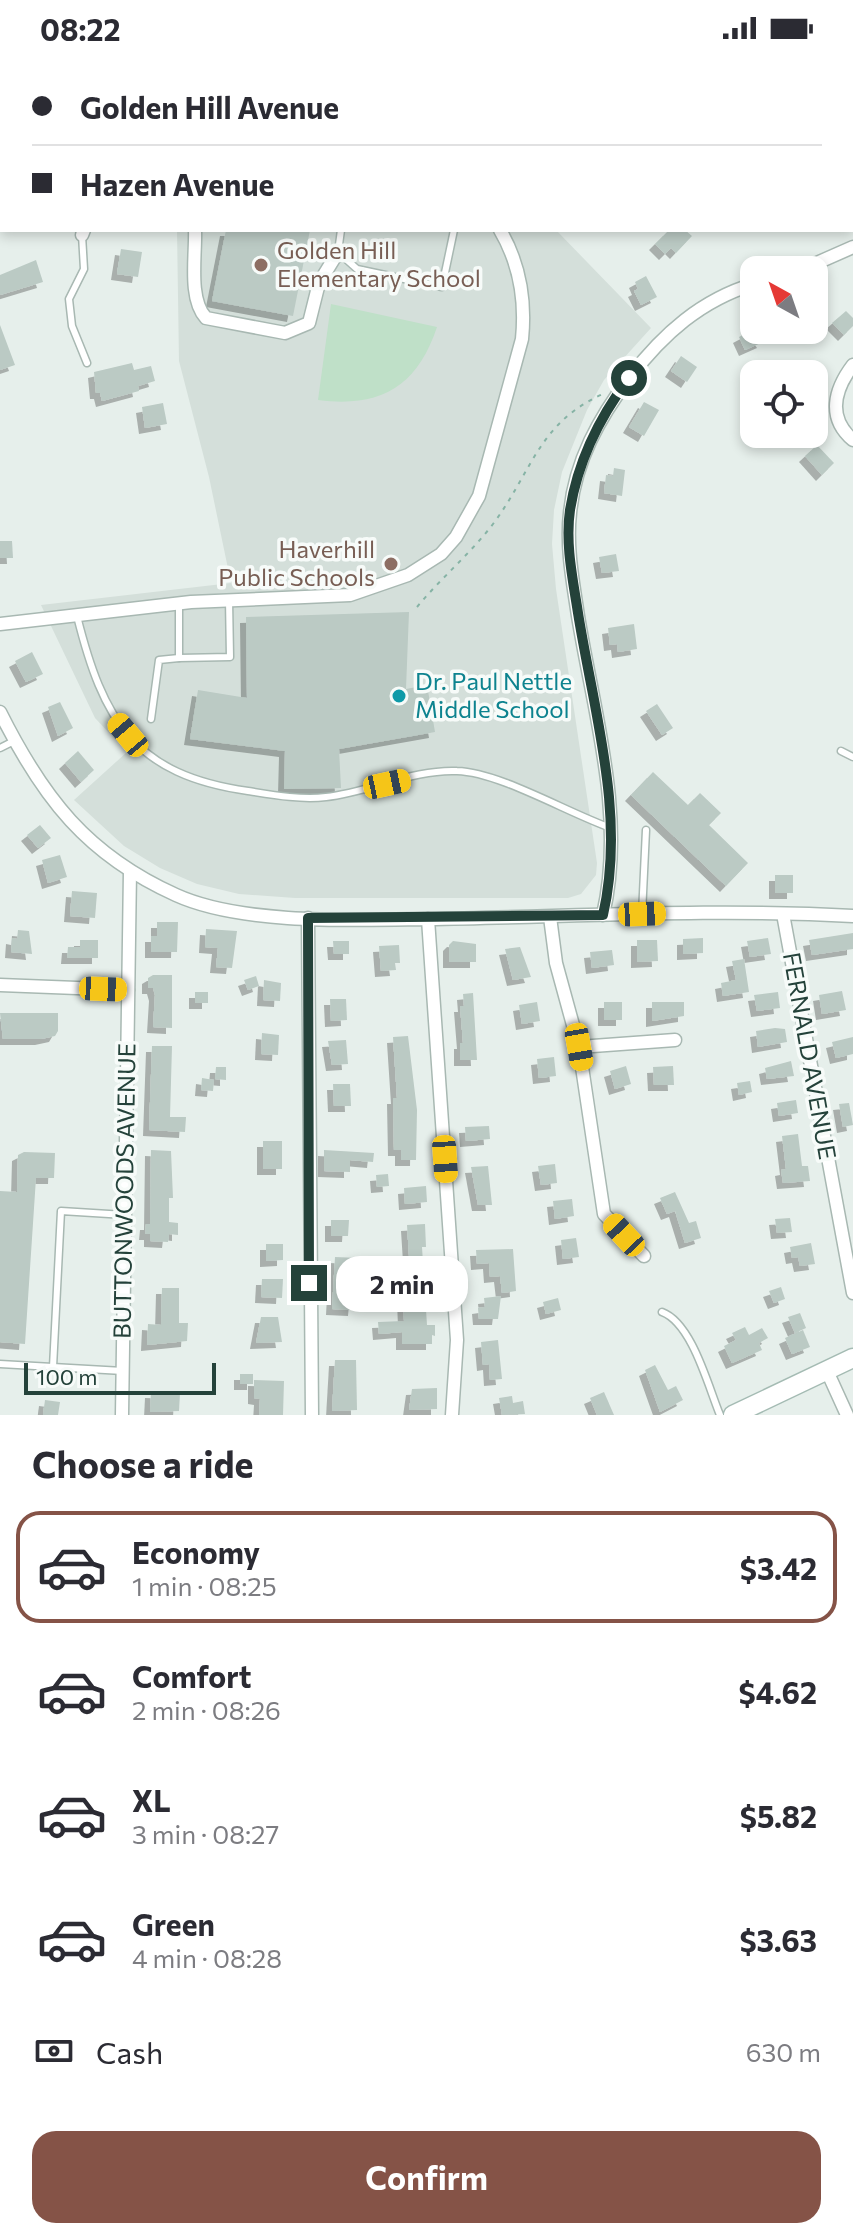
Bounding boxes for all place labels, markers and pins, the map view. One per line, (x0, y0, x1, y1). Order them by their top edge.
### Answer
place label: Golden Hill Elementary School (277, 235, 481, 292)
marker: Golden Hill Elementary School (252, 256, 270, 274)
place label: Haverhill Public Schools (218, 534, 375, 591)
marker: Haverhill Public Schools (382, 555, 400, 573)
place label: Dr. Paul Nettle Middle School (415, 666, 572, 723)
marker: Dr. Paul Nettle Middle School (390, 687, 408, 705)

